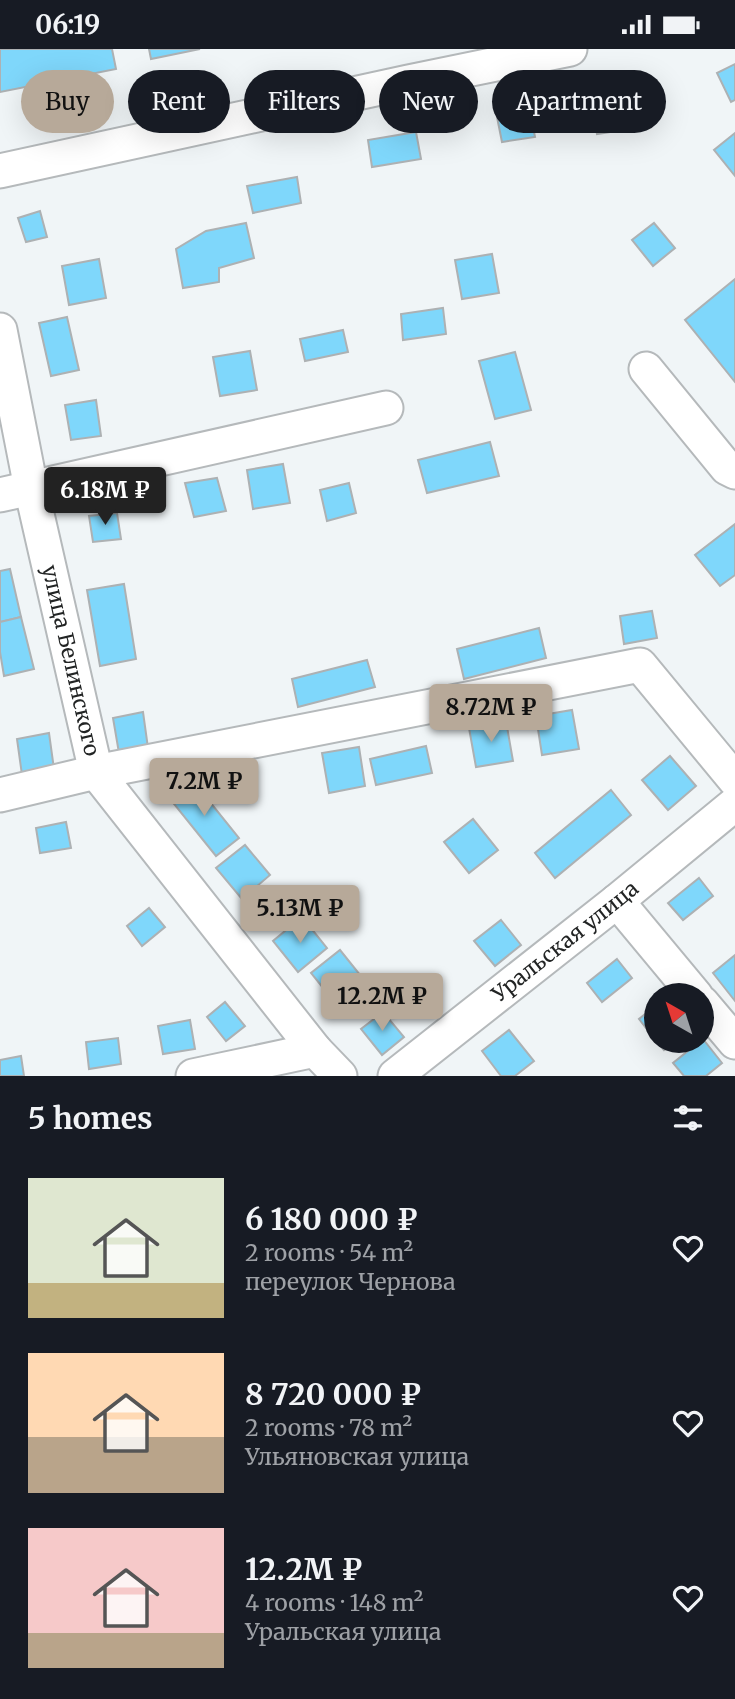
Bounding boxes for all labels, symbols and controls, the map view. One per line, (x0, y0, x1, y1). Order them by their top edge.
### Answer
text: 06:19 (35, 8, 100, 41)
chip: Buy (21, 70, 114, 133)
chip: Rent (128, 70, 230, 133)
chip: Filters (244, 70, 365, 133)
chip: New (379, 70, 478, 133)
chip: Apartment (492, 70, 666, 133)
pin: 6.18M ₽ (40, 468, 170, 527)
text: 6.18M ₽ (60, 475, 150, 504)
street label: улица Белинского (36, 562, 106, 758)
pin: 8.72M ₽ (426, 685, 556, 744)
text: 8.72M ₽ (445, 692, 537, 721)
pin: 7.2M ₽ (147, 759, 261, 818)
text: 7.2M ₽ (165, 766, 243, 795)
street label: Уральская улица (486, 875, 644, 1008)
pin: 5.13M ₽ (235, 885, 365, 945)
text: 5.13M ₽ (256, 893, 344, 922)
pin: 12.2M ₽ (317, 974, 447, 1033)
text: 12.2M ₽ (337, 981, 427, 1010)
north arrow (644, 983, 714, 1053)
map controls (644, 983, 714, 1053)
text: 5 homes (28, 1099, 153, 1137)
icon: filters (669, 1099, 707, 1137)
text: 6 180 000 ₽ (245, 1200, 418, 1238)
icon: home (84, 1206, 168, 1290)
icon: heart (669, 1229, 707, 1267)
text: 2 rooms · 54 m² (245, 1238, 413, 1267)
text: переулок Чернова (245, 1267, 456, 1296)
text: 8 720 000 ₽ (245, 1375, 421, 1413)
icon: home (84, 1381, 168, 1465)
icon: heart (669, 1404, 707, 1442)
text: 2 rooms · 78 m² (245, 1413, 412, 1442)
text: Ульяновская улица (245, 1442, 469, 1471)
text: 12.2M ₽ (245, 1550, 362, 1588)
icon: home (84, 1556, 168, 1640)
icon: heart (669, 1579, 707, 1617)
text: 4 rooms · 148 m² (245, 1588, 423, 1617)
text: Уральская улица (245, 1617, 441, 1646)

